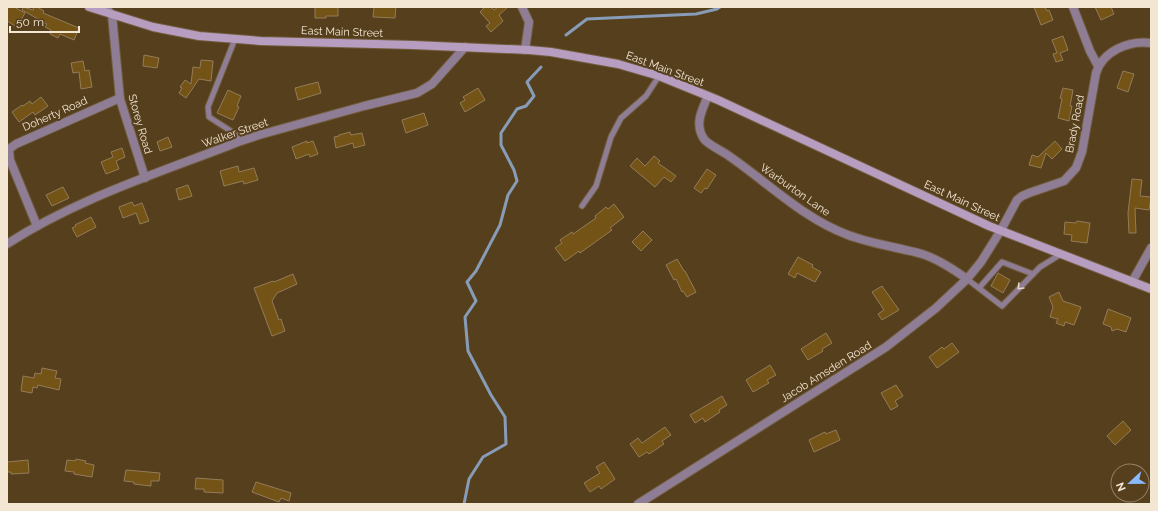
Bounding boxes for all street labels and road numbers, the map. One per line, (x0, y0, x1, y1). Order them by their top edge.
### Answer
street label: East Main Street (301, 24, 384, 40)
street label: East Main Street (624, 49, 706, 89)
street label: Storey Road (125, 93, 155, 156)
street label: Doherty Road (21, 94, 90, 134)
street label: Brady Road (1063, 94, 1087, 154)
street label: Walker Street (200, 116, 270, 150)
street label: Warburton Lane (757, 161, 833, 219)
street label: East Main Street (922, 178, 1002, 224)
street label: Jacob Amsden Road (778, 339, 874, 405)

